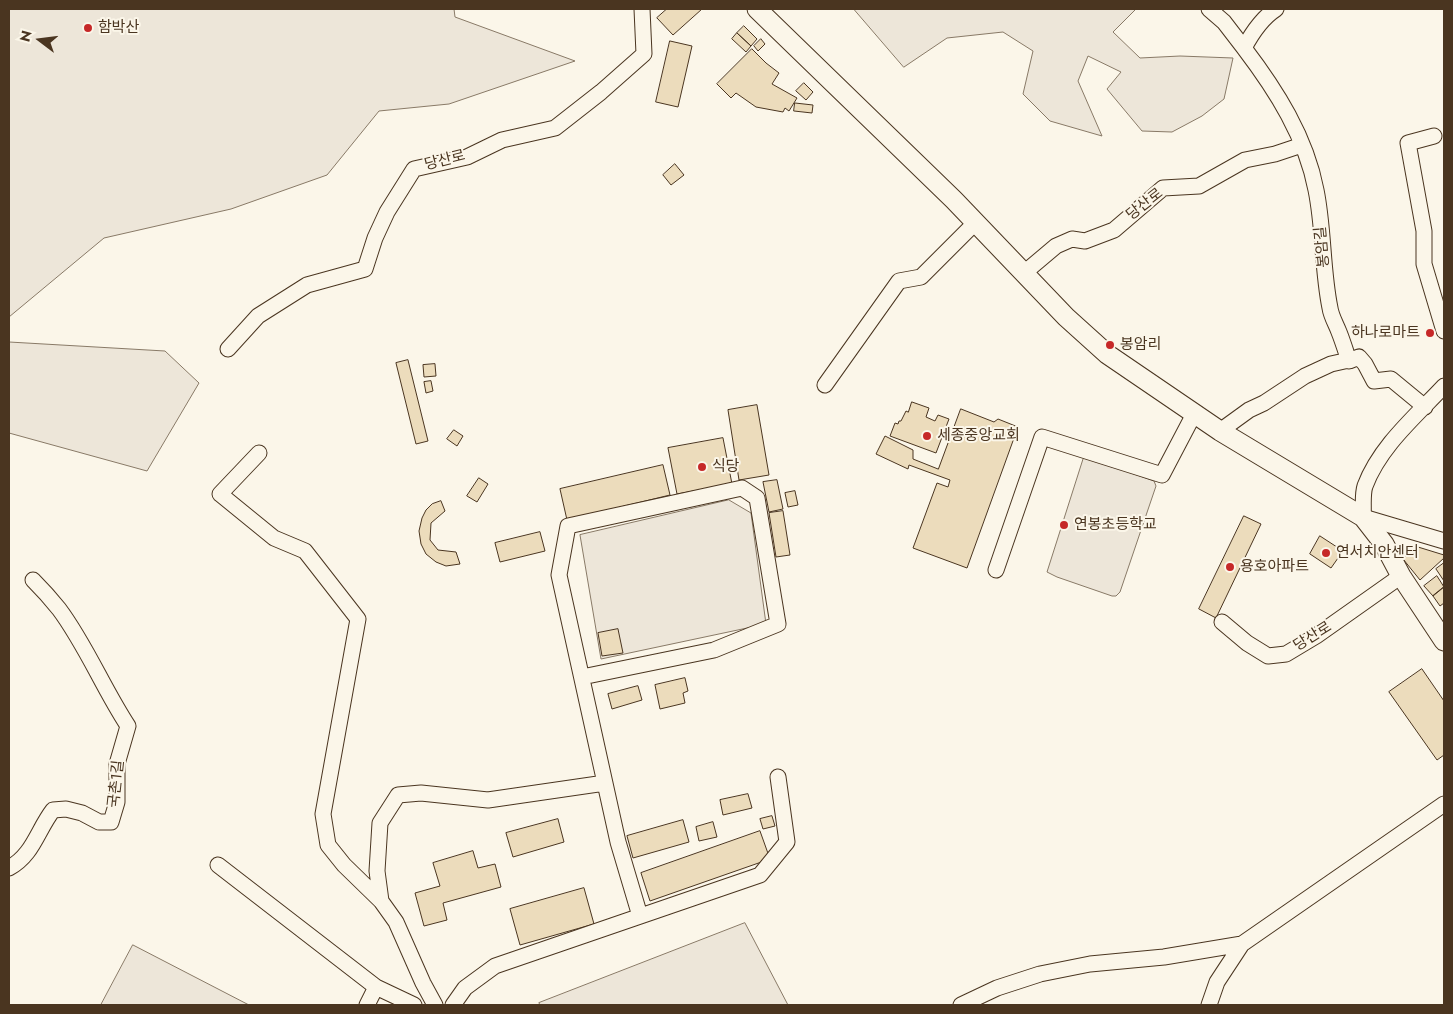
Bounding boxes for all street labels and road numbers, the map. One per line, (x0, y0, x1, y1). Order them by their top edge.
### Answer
street label: 당산로 (423, 147, 467, 175)
street label: 당산로 (1123, 185, 1167, 225)
street label: 봉암길 (1312, 226, 1334, 268)
street label: 당산로 (1291, 618, 1335, 656)
street label: 국촌1길 (106, 759, 128, 809)

